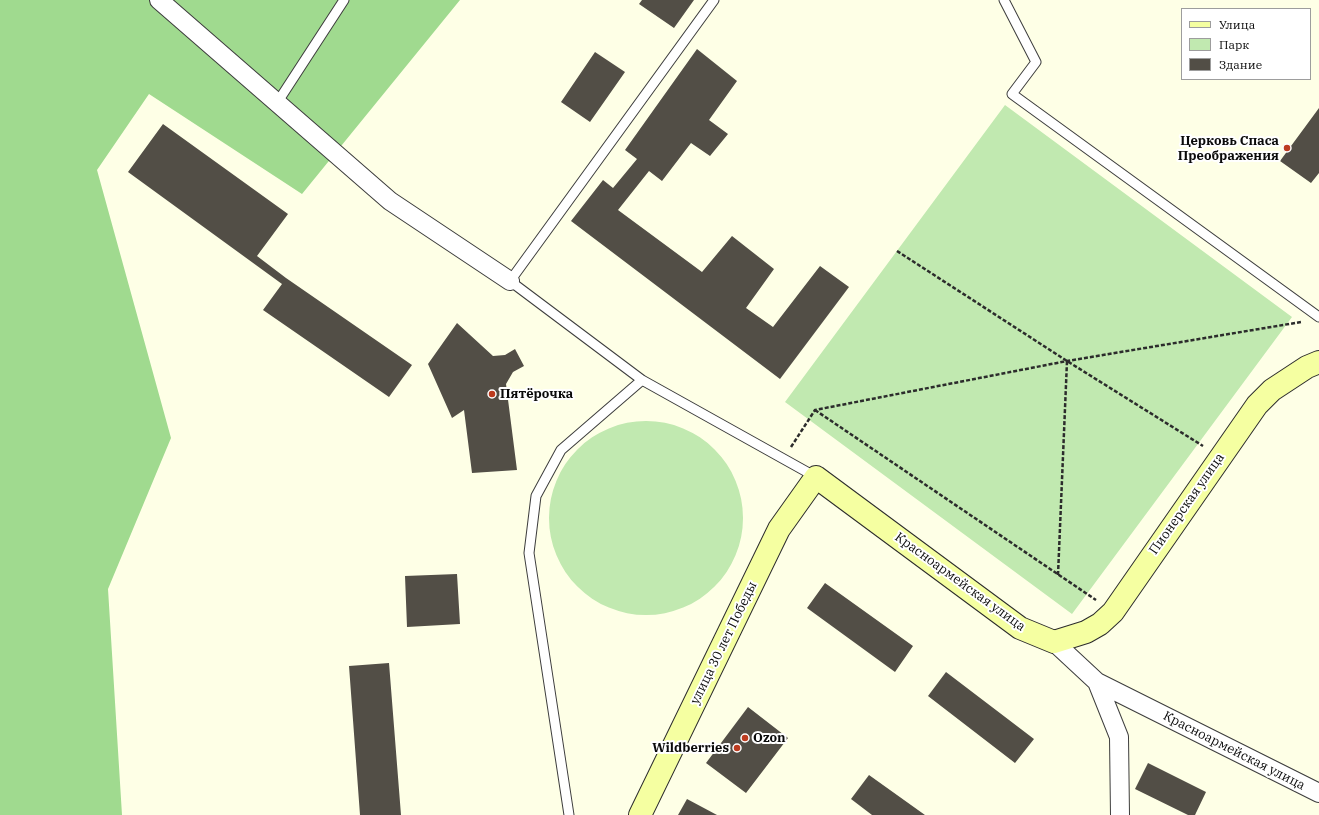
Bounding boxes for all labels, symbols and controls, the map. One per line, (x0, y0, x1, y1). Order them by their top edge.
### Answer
legend (1181, 8, 1311, 80)
text: Улица (1219, 17, 1255, 32)
text: Парк (1219, 37, 1249, 52)
text: Здание (1219, 57, 1262, 72)
place label: Церковь Спаса Преображения (1178, 133, 1279, 164)
marker: Церковь Спаса Преображения (1282, 143, 1292, 153)
place label: Пятёрочка (500, 386, 573, 402)
marker: Пятёрочка (487, 389, 497, 399)
street label: Пионерская улица (1146, 450, 1228, 558)
street label: Красноармейская улица (892, 529, 1028, 635)
street label: улица 30 лет Победы (687, 579, 761, 707)
street label: Красноармейская улица (1160, 708, 1308, 794)
place label: Ozon (753, 730, 786, 746)
marker: Ozon (740, 733, 750, 743)
place label: Wildberries (652, 740, 729, 756)
marker: Wildberries (732, 743, 742, 753)

